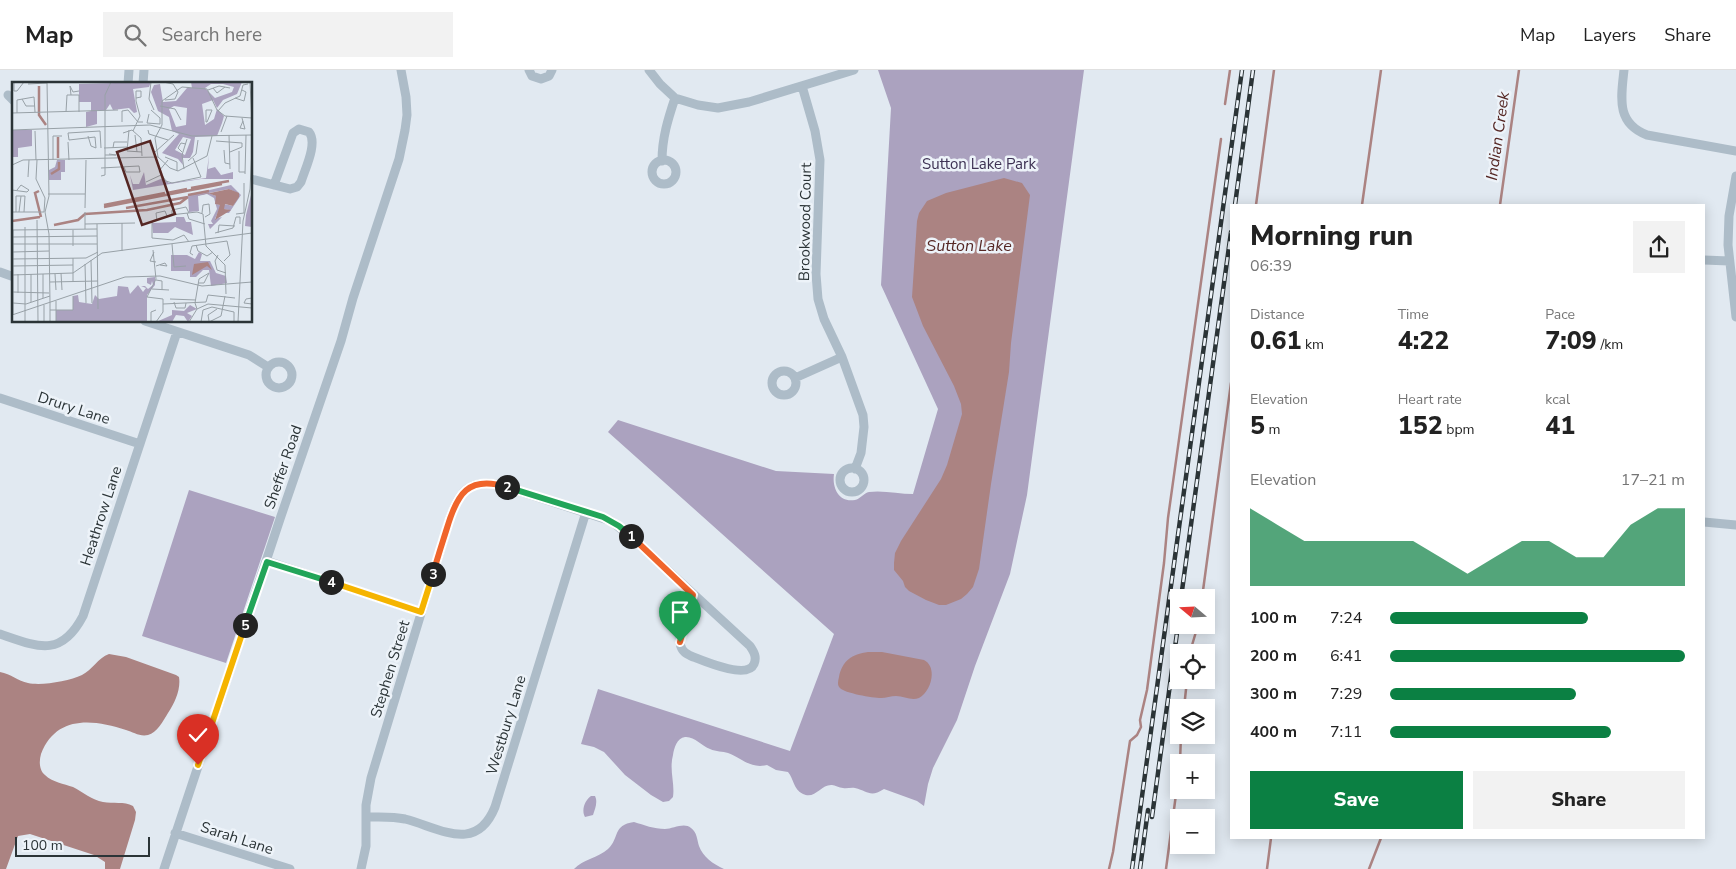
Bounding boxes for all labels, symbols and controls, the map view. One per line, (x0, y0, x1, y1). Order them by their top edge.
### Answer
search box (103, 12, 453, 57)
text: Map (25, 19, 73, 51)
icon: search (121, 21, 149, 49)
text: Search here (161, 22, 262, 48)
text: Map (1520, 23, 1555, 47)
text: Layers (1583, 23, 1636, 47)
text: Share (1664, 23, 1711, 47)
inset map (12, 82, 252, 322)
water label: Indian Creek (1481, 89, 1515, 182)
park label: Sutton Lake Park (922, 154, 1036, 174)
street label: Brookwood Court (794, 162, 816, 281)
text: Morning run (1250, 217, 1413, 255)
button: share (1633, 221, 1685, 273)
water label: Sutton Lake (926, 235, 1012, 257)
text: 06:39 (1250, 255, 1292, 277)
text: Distance (1250, 305, 1304, 324)
text: Time (1398, 305, 1429, 324)
text: Pace (1545, 305, 1575, 324)
text: 0.61 (1250, 324, 1302, 358)
text: 4:22 (1398, 324, 1449, 358)
text: 7:09 (1545, 324, 1597, 358)
text: km (1302, 335, 1324, 354)
text: /km (1597, 335, 1623, 354)
street label: Drury Lane (35, 387, 113, 429)
text: Elevation (1250, 390, 1308, 409)
text: Heart rate (1398, 390, 1462, 409)
text: kcal (1545, 390, 1570, 409)
text: 5 (1250, 409, 1265, 443)
text: 152 (1398, 409, 1443, 443)
text: 41 (1545, 409, 1575, 443)
text: m (1265, 420, 1281, 439)
text: bpm (1443, 420, 1475, 439)
street label: Sheffer Road (259, 422, 307, 512)
street label: Heathrow Lane (75, 464, 127, 568)
text: Elevation (1250, 469, 1316, 491)
text: 17–21 m (1621, 469, 1685, 491)
pin: 2 (494, 474, 520, 500)
text: 2 (503, 478, 512, 497)
pin: 1 (618, 524, 644, 548)
text: 1 (627, 527, 636, 546)
pin: 3 (420, 562, 446, 586)
text: 3 (429, 565, 438, 584)
pin: 4 (318, 570, 344, 594)
text: 4 (327, 573, 336, 592)
north arrow (1170, 589, 1215, 634)
map controls (1170, 589, 1215, 854)
pin (659, 591, 701, 642)
icon: arrive (666, 598, 694, 626)
text: 100 m (1250, 607, 1297, 629)
text: 7:24 (1330, 607, 1362, 629)
pin: 5 (232, 612, 258, 638)
text: 5 (241, 616, 250, 635)
street label: Stephen Street (366, 617, 415, 720)
button: locate (1170, 644, 1215, 689)
text: 200 m (1250, 645, 1297, 667)
text: 6:41 (1330, 645, 1362, 667)
street label: Westbury Lane (481, 673, 531, 777)
text: 300 m (1250, 683, 1297, 705)
text: 7:29 (1330, 683, 1362, 705)
button: layers (1170, 699, 1215, 744)
pin (177, 714, 219, 765)
icon: check (184, 721, 212, 749)
text: 400 m (1250, 721, 1297, 743)
text: 7:11 (1330, 721, 1362, 743)
button: + (1170, 754, 1215, 799)
button: Save (1250, 771, 1463, 829)
button: Share (1473, 771, 1685, 829)
button: − (1170, 809, 1215, 854)
street label: Sarah Lane (198, 817, 276, 859)
scale bar (15, 834, 150, 857)
text: 100 m (22, 836, 63, 855)

